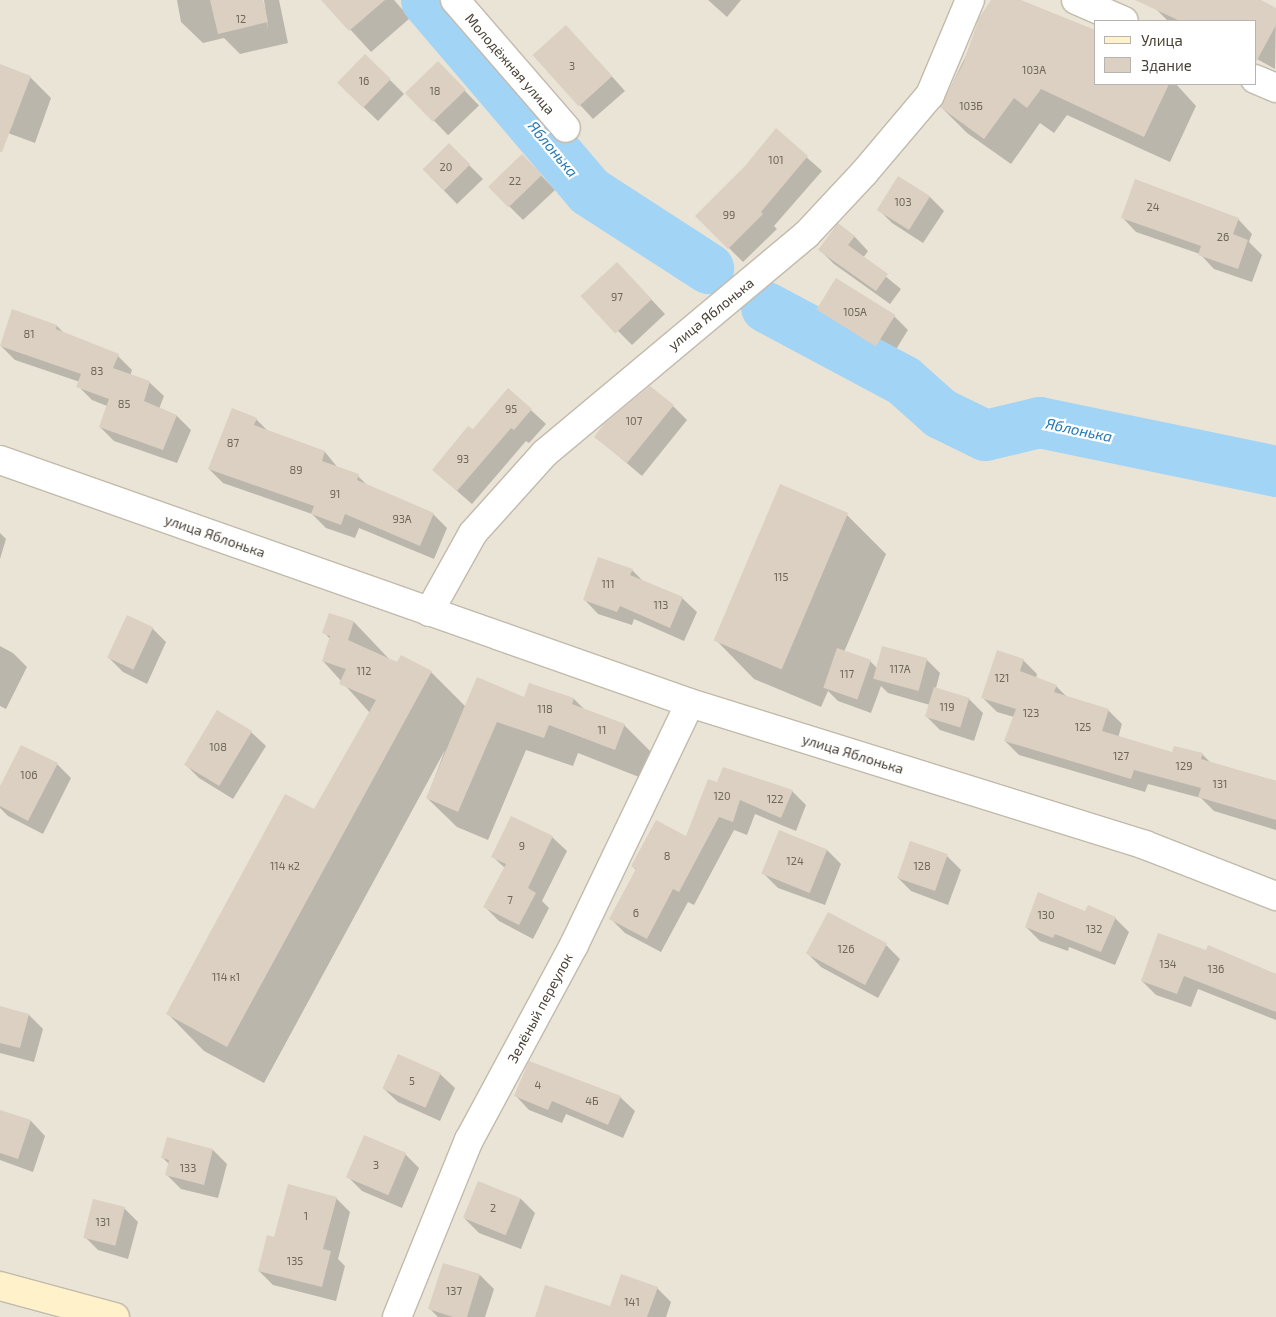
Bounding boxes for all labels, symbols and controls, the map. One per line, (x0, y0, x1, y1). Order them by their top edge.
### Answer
street label: Молодёжная улица (462, 10, 558, 118)
house number: 12 (236, 12, 246, 26)
legend (1094, 20, 1256, 85)
text: Улица (1141, 31, 1183, 49)
text: Здание (1141, 56, 1192, 74)
house number: 3 (569, 59, 575, 73)
house number: 103А (1022, 63, 1046, 77)
house number: 16 (359, 74, 369, 88)
house number: 18 (429, 84, 441, 98)
house number: 103Б (959, 99, 983, 113)
water label: Яблонька (524, 117, 582, 181)
house number: 101 (768, 153, 784, 167)
house number: 20 (440, 160, 452, 174)
house number: 22 (509, 174, 521, 188)
house number: 103 (894, 195, 912, 209)
house number: 24 (1147, 200, 1159, 214)
house number: 99 (723, 208, 735, 222)
house number: 26 (1217, 230, 1229, 244)
street label: улица Яблонька (665, 274, 757, 354)
house number: 97 (611, 290, 623, 304)
house number: 105А (843, 305, 867, 319)
house number: 81 (23, 327, 35, 341)
house number: 83 (91, 364, 103, 378)
house number: 85 (118, 397, 130, 411)
house number: 95 (505, 402, 517, 416)
house number: 107 (626, 414, 642, 428)
water label: Яблонька (1044, 414, 1114, 446)
house number: 87 (227, 436, 239, 450)
house number: 93 (457, 452, 469, 466)
house number: 89 (290, 463, 302, 477)
house number: 91 (330, 487, 340, 501)
street label: улица Яблонька (162, 511, 268, 561)
house number: 93А (392, 512, 412, 526)
house number: 115 (774, 570, 788, 584)
house number: 111 (601, 577, 615, 591)
house number: 113 (654, 598, 668, 612)
house number: 117А (889, 662, 911, 676)
house number: 112 (357, 664, 371, 678)
house number: 117 (840, 667, 854, 681)
house number: 121 (995, 671, 1009, 685)
house number: 119 (939, 700, 955, 714)
house number: 118 (537, 702, 553, 716)
house number: 123 (1023, 706, 1039, 720)
house number: 125 (1075, 720, 1091, 734)
house number: 11 (598, 723, 606, 737)
street label: улица Яблонька (800, 731, 906, 777)
house number: 108 (209, 740, 227, 754)
house number: 127 (1113, 749, 1129, 763)
house number: 129 (1176, 759, 1192, 773)
house number: 106 (20, 768, 38, 782)
house number: 131 (1213, 777, 1227, 791)
house number: 120 (713, 789, 731, 803)
house number: 122 (767, 792, 783, 806)
house number: 9 (519, 839, 525, 853)
house number: 8 (664, 849, 670, 863)
house number: 124 (786, 854, 804, 868)
house number: 114 к2 (270, 859, 300, 873)
house number: 128 (913, 859, 931, 873)
house number: 7 (507, 893, 513, 907)
house number: 6 (633, 906, 639, 920)
house number: 130 (1037, 908, 1055, 922)
house number: 132 (1086, 922, 1102, 936)
house number: 126 (838, 942, 854, 956)
street label: Зелёный переулок (504, 950, 576, 1066)
house number: 134 (1159, 957, 1177, 971)
house number: 136 (1208, 962, 1224, 976)
house number: 114 к1 (212, 970, 240, 984)
house number: 5 (409, 1074, 415, 1088)
house number: 4 (535, 1078, 541, 1092)
house number: 4Б (585, 1094, 599, 1108)
house number: 3 (373, 1158, 379, 1172)
house number: 133 (180, 1161, 196, 1175)
house number: 2 (490, 1201, 496, 1215)
house number: 1 (304, 1209, 308, 1223)
house number: 131 (96, 1215, 110, 1229)
house number: 135 (287, 1254, 303, 1268)
house number: 137 (446, 1284, 462, 1298)
house number: 141 (624, 1295, 640, 1309)

